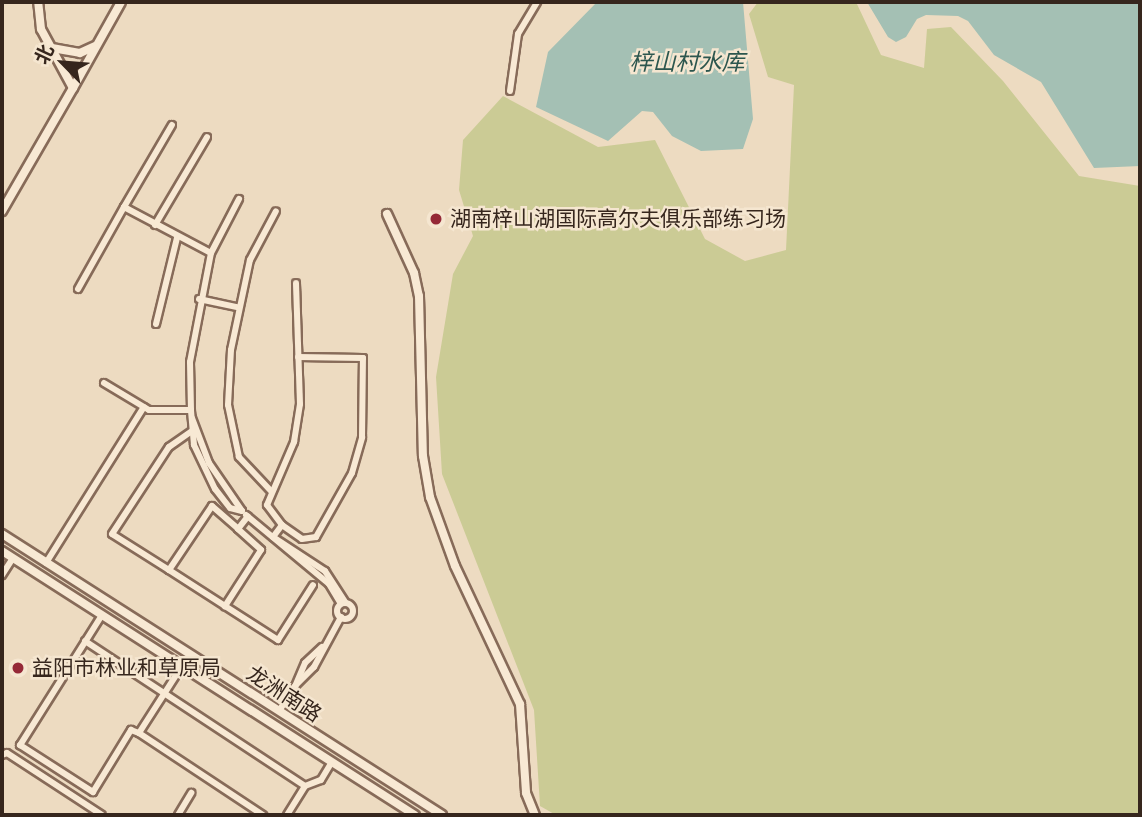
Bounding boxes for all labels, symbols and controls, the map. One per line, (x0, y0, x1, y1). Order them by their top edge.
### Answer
north arrow (28, 28, 98, 98)
text: 北 (28, 40, 60, 68)
water label: 梓山村水库 (630, 48, 744, 76)
place label: 湖南梓山湖国际高尔夫俱乐部练习场 (450, 206, 786, 232)
marker: 湖南梓山湖国际高尔夫俱乐部练习场 (428, 211, 444, 227)
place label: 益阳市林业和草原局 (32, 655, 221, 681)
marker: 益阳市林业和草原局 (10, 660, 26, 676)
street label: 龙洲南路 (242, 661, 326, 727)

